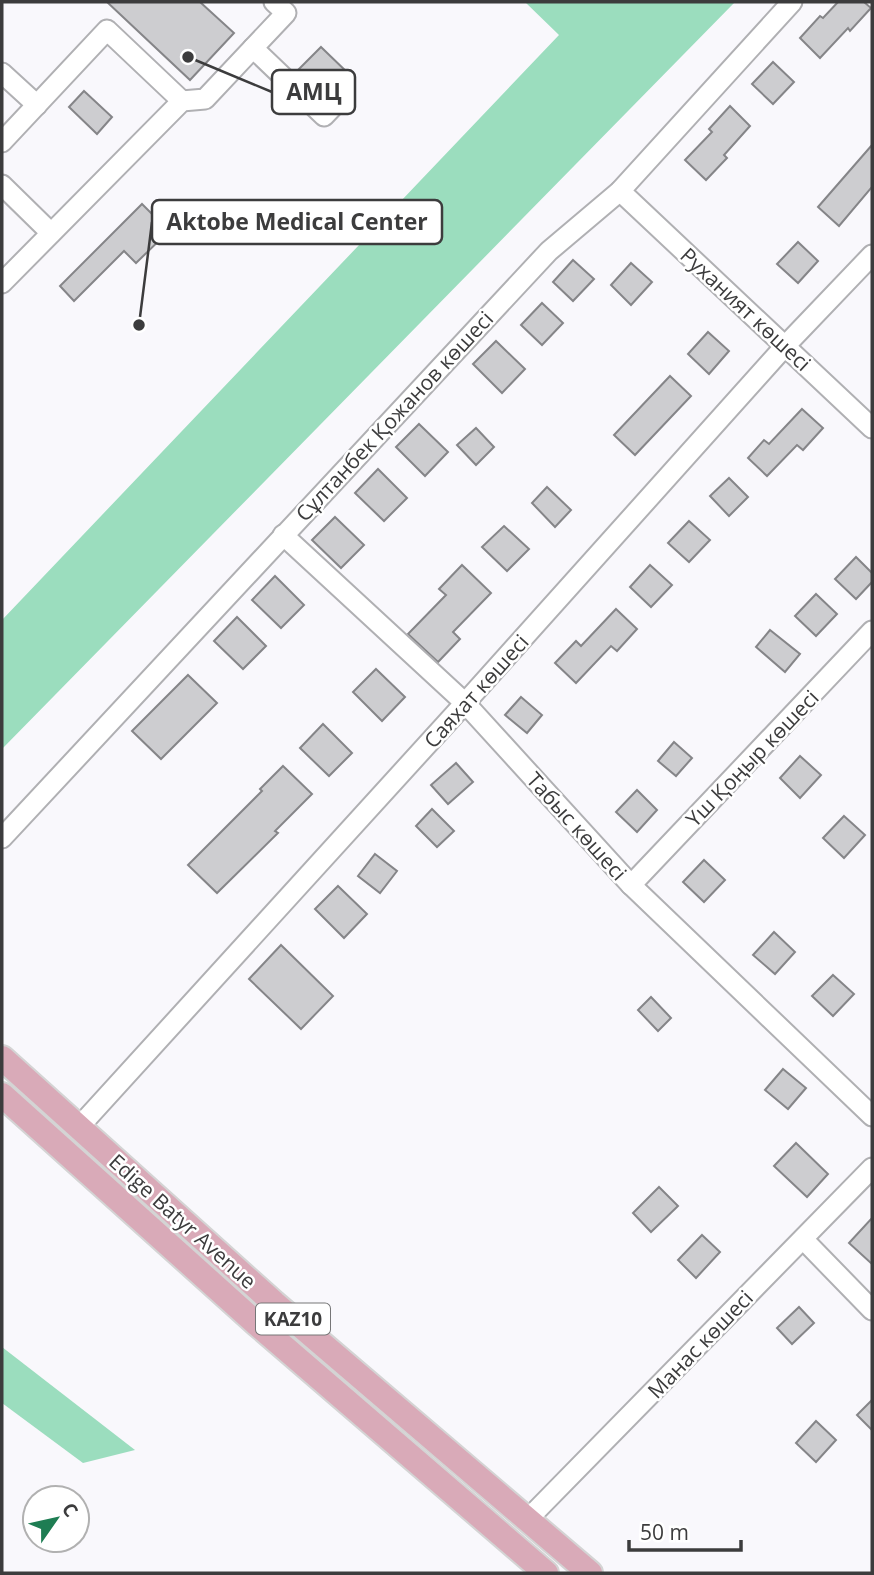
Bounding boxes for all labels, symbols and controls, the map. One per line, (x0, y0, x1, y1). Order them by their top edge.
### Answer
callout: АМЦ (272, 70, 355, 114)
text: АМЦ (286, 75, 342, 107)
callout: Aktobe Medical Center (152, 200, 442, 244)
text: Aktobe Medical Center (166, 205, 428, 237)
street label: Руханият көшесі (675, 241, 817, 377)
street label: Сұлтанбек Қожанов көшесі (289, 305, 499, 527)
street label: Саяхат көшесі (417, 628, 535, 754)
street label: Үш Қоңыр көшесі (679, 684, 825, 832)
street label: Табыс көшесі (521, 766, 633, 886)
street label: Edige Batyr Avenue (103, 1147, 263, 1295)
street label: Манас көшесі (641, 1284, 759, 1404)
road number: KAZ10 (256, 1303, 330, 1334)
north arrow (21, 1484, 91, 1554)
text: С (56, 1497, 84, 1522)
scale bar (629, 1508, 741, 1552)
text: 50 m (640, 1518, 689, 1546)

